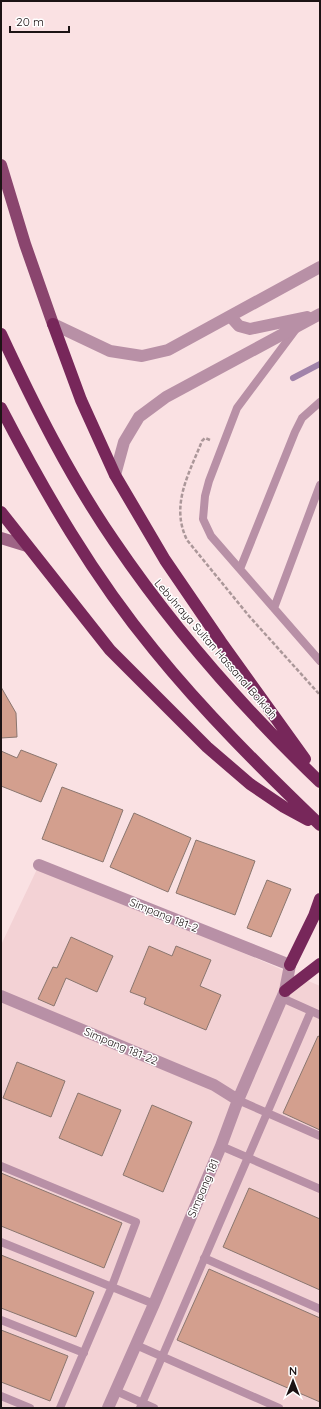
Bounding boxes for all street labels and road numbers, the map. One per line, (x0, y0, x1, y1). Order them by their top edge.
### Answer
street label: Lebuhraya Sultan Hassanal Bolkiah (152, 576, 280, 722)
street label: Simpang 181-2 (128, 895, 200, 935)
street label: Simpang 181-22 (82, 1024, 160, 1068)
street label: Simpang 181 (184, 1157, 222, 1219)

